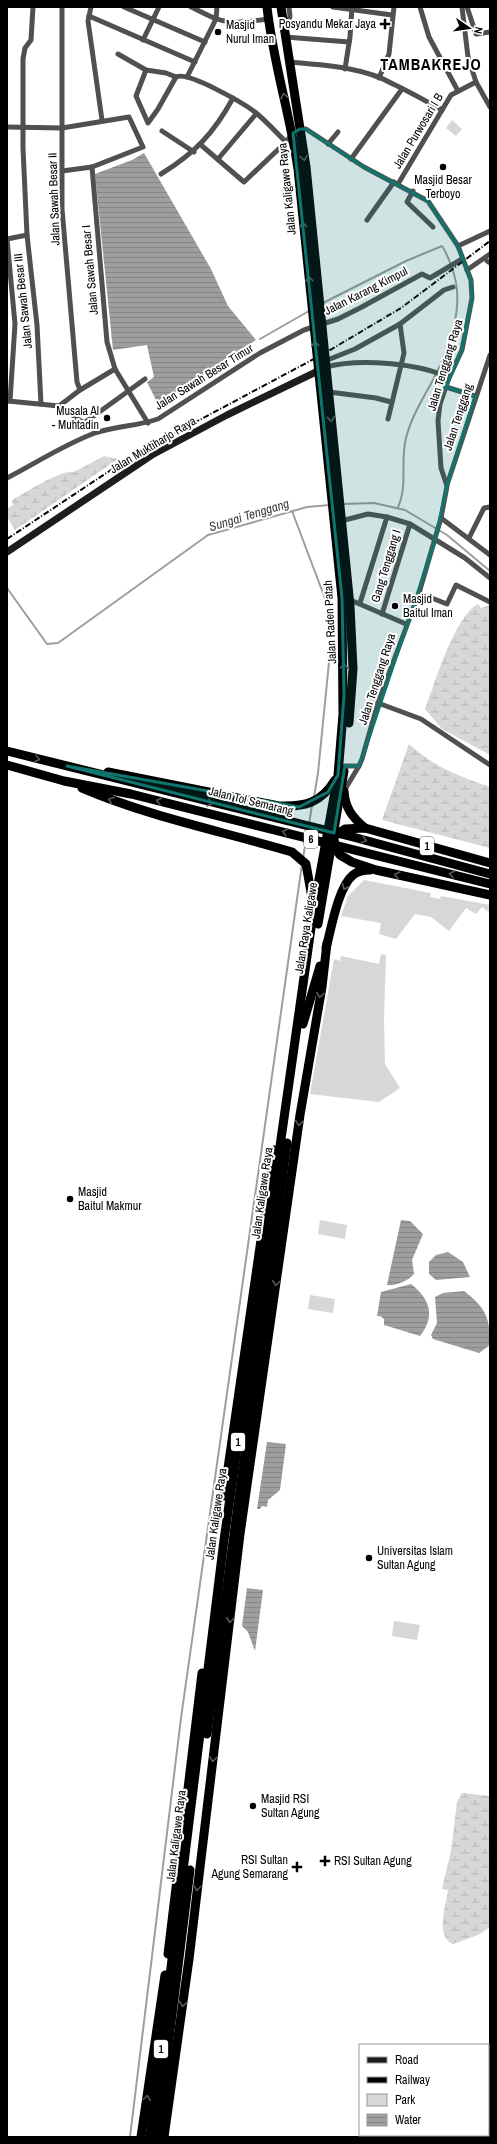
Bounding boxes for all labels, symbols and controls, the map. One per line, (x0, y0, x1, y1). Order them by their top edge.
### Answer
north arrow (449, 8, 489, 48)
place label: Posyandu Mekar Jaya (279, 16, 377, 32)
place label: Masjid Nurul Iman (226, 17, 274, 47)
marker: Posyandu Mekar Jaya (379, 18, 391, 30)
text: N (471, 26, 486, 35)
marker: Masjid Nurul Iman (213, 27, 223, 37)
district label: TAMBAKREJO (380, 53, 482, 75)
street label: Jalan Purwosari I B (389, 90, 447, 172)
one-way arrow (280, 93, 289, 100)
street label: Jalan Kaligawe Raya (274, 142, 300, 236)
street label: Jalan Sawah Besar II (44, 152, 64, 246)
one-way arrow (299, 154, 308, 161)
marker: Masjid Besar Terboyo (438, 162, 448, 172)
place label: Masjid Besar Terboyo (414, 172, 472, 202)
one-way arrow (299, 222, 308, 228)
street label: Jalan Sawah Besar I (78, 224, 102, 316)
street label: Jalan Sawah Besar III (10, 253, 36, 349)
street label: Jalan Karang Kimpul (322, 263, 410, 319)
one-way arrow (304, 276, 313, 282)
street label: Jalan Tenggang Raya (423, 317, 467, 413)
street label: Jalan Sawah Besar Timur (152, 340, 257, 414)
one-way arrow (311, 341, 320, 347)
street label: Jalan Tenggang (440, 381, 476, 452)
place label: Musala Al - Muhtadin (52, 403, 99, 433)
marker: Musala Al - Muhtadin (102, 413, 112, 423)
street label: Jalan Muktiharjo Raya (107, 413, 200, 477)
one-way arrow (327, 416, 336, 422)
water label: Sungai Tenggang (207, 495, 291, 535)
street label: Gang Tenggang I (367, 528, 405, 604)
street label: Jalan Raden Patah (320, 580, 340, 664)
place label: Masjid Baitul Iman (403, 591, 453, 621)
marker: Masjid Baitul Iman (390, 601, 400, 611)
street label: Jalan Tenggang Raya (355, 631, 399, 727)
one-way arrow (340, 663, 348, 669)
one-way arrow (33, 754, 40, 763)
street label: Jalan Tol Semarang (207, 783, 296, 819)
one-way arrow (107, 797, 114, 805)
one-way arrow (156, 797, 163, 806)
one-way arrow (206, 798, 213, 807)
one-way arrow (282, 829, 288, 837)
road number: 6 (304, 830, 318, 848)
one-way arrow (360, 835, 367, 844)
road number: 1 (420, 837, 434, 855)
one-way arrow (449, 870, 456, 879)
one-way arrow (394, 871, 401, 880)
street label: Jalan Raya Kaligawe (291, 881, 321, 975)
one-way arrow (342, 883, 350, 891)
one-way arrow (317, 992, 325, 998)
one-way arrow (295, 1120, 304, 1127)
street label: Jalan Kaligawe Raya (248, 1146, 276, 1240)
place label: Masjid Baitul Makmur (78, 1184, 142, 1214)
marker: Masjid Baitul Makmur (65, 1194, 75, 1204)
one-way arrow (272, 1280, 281, 1286)
road number: 1 (231, 1433, 245, 1451)
street label: Jalan Kaligawe Raya (202, 1467, 230, 1561)
place label: Universitas Islam Sultan Agung (377, 1543, 453, 1573)
marker: Universitas Islam Sultan Agung (364, 1553, 374, 1563)
one-way arrow (225, 1617, 234, 1623)
one-way arrow (209, 1756, 218, 1762)
street label: Jalan Kaligawe Raya (162, 1789, 190, 1883)
place label: Masjid RSI Sultan Agung (261, 1791, 320, 1821)
marker: Masjid RSI Sultan Agung (248, 1801, 258, 1811)
place label: RSI Sultan Agung Semarang (210, 1852, 289, 1882)
place label: RSI Sultan Agung (334, 1853, 412, 1869)
marker: RSI Sultan Agung (319, 1855, 331, 1867)
marker: RSI Sultan Agung Semarang (291, 1861, 303, 1873)
one-way arrow (193, 1885, 202, 1891)
one-way arrow (179, 2001, 188, 2007)
road number: 1 (154, 2040, 168, 2058)
legend (359, 2044, 489, 2136)
text: Road (395, 2052, 419, 2068)
text: Railway (395, 2072, 430, 2088)
text: Park (395, 2092, 415, 2108)
one-way arrow (142, 2095, 151, 2101)
text: Water (395, 2112, 422, 2128)

